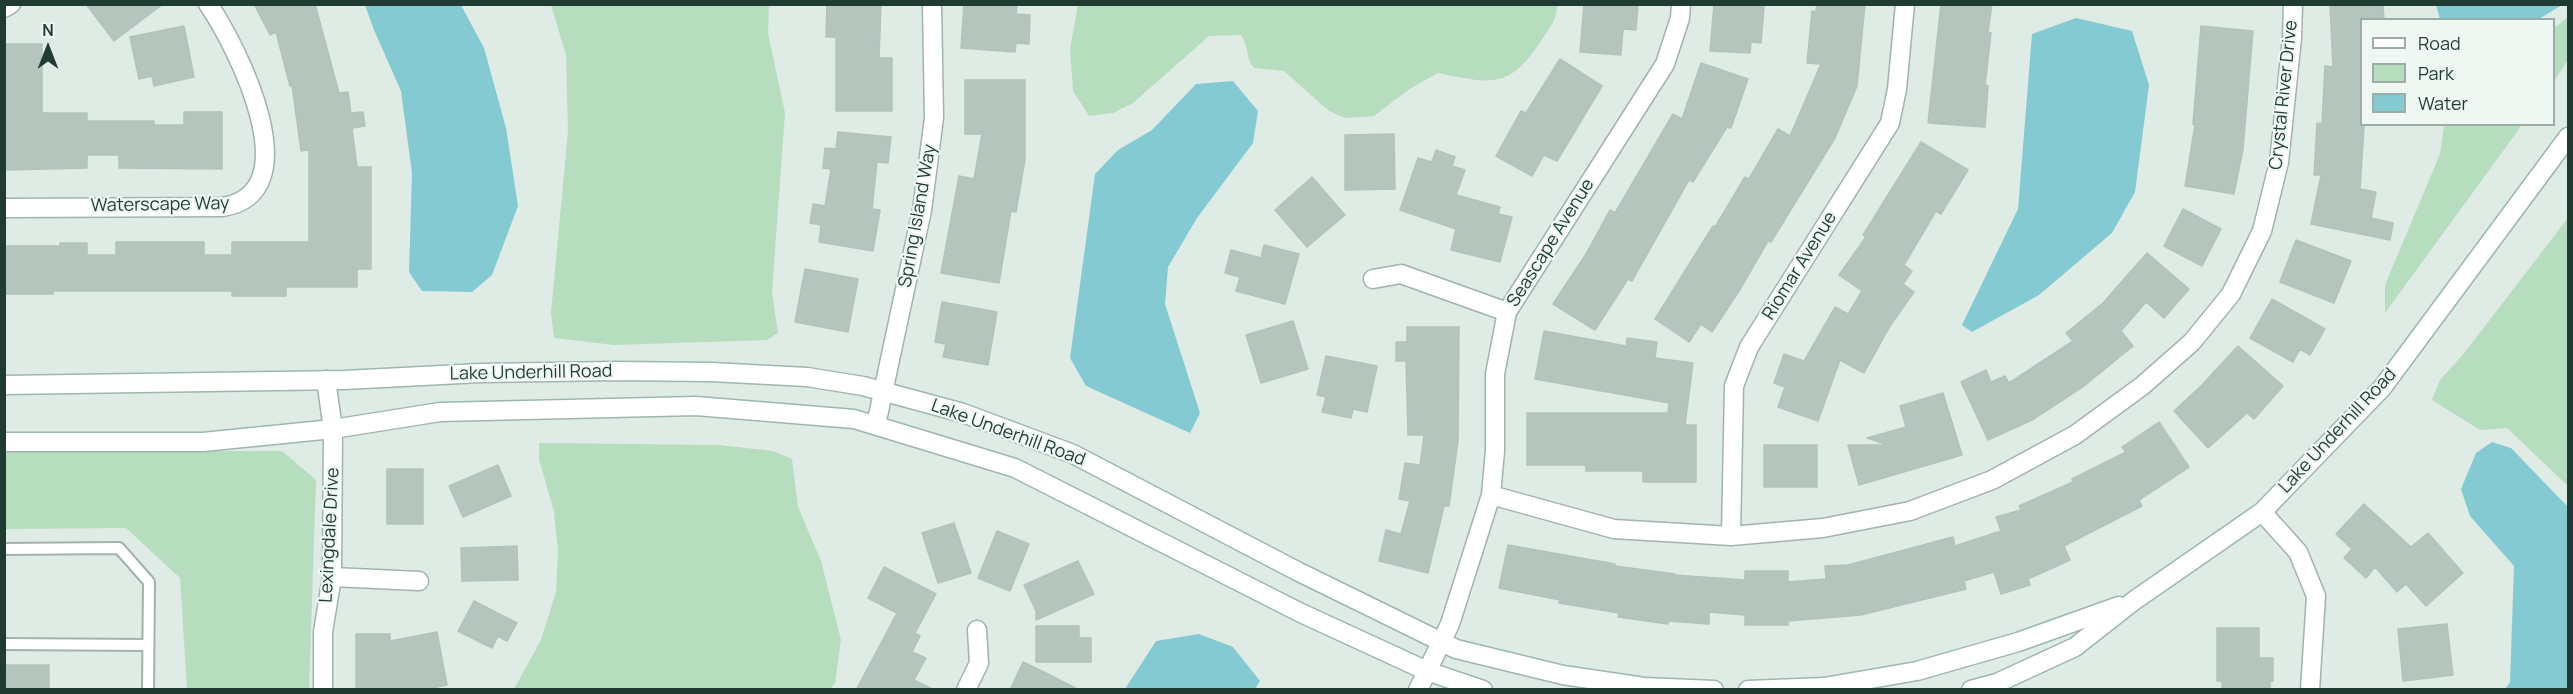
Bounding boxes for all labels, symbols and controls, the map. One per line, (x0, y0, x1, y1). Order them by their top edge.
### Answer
north arrow (18, 18, 78, 78)
legend (2360, 18, 2555, 126)
text: N (42, 19, 54, 41)
street label: Crystal River Drive (2265, 19, 2303, 171)
text: Road (2418, 31, 2461, 55)
text: Park (2418, 61, 2454, 85)
text: Water (2418, 91, 2468, 115)
street label: Spring Island Way (895, 143, 941, 289)
street label: Seascape Avenue (1503, 175, 1599, 311)
street label: Waterscape Way (91, 193, 229, 217)
street label: Riomar Avenue (1758, 208, 1842, 324)
street label: Lake Underhill Road (450, 361, 612, 385)
street label: Lake Underhill Road (2275, 364, 2401, 498)
street label: Lake Underhill Road (928, 395, 1088, 471)
street label: Lexingdale Drive (316, 467, 344, 603)

